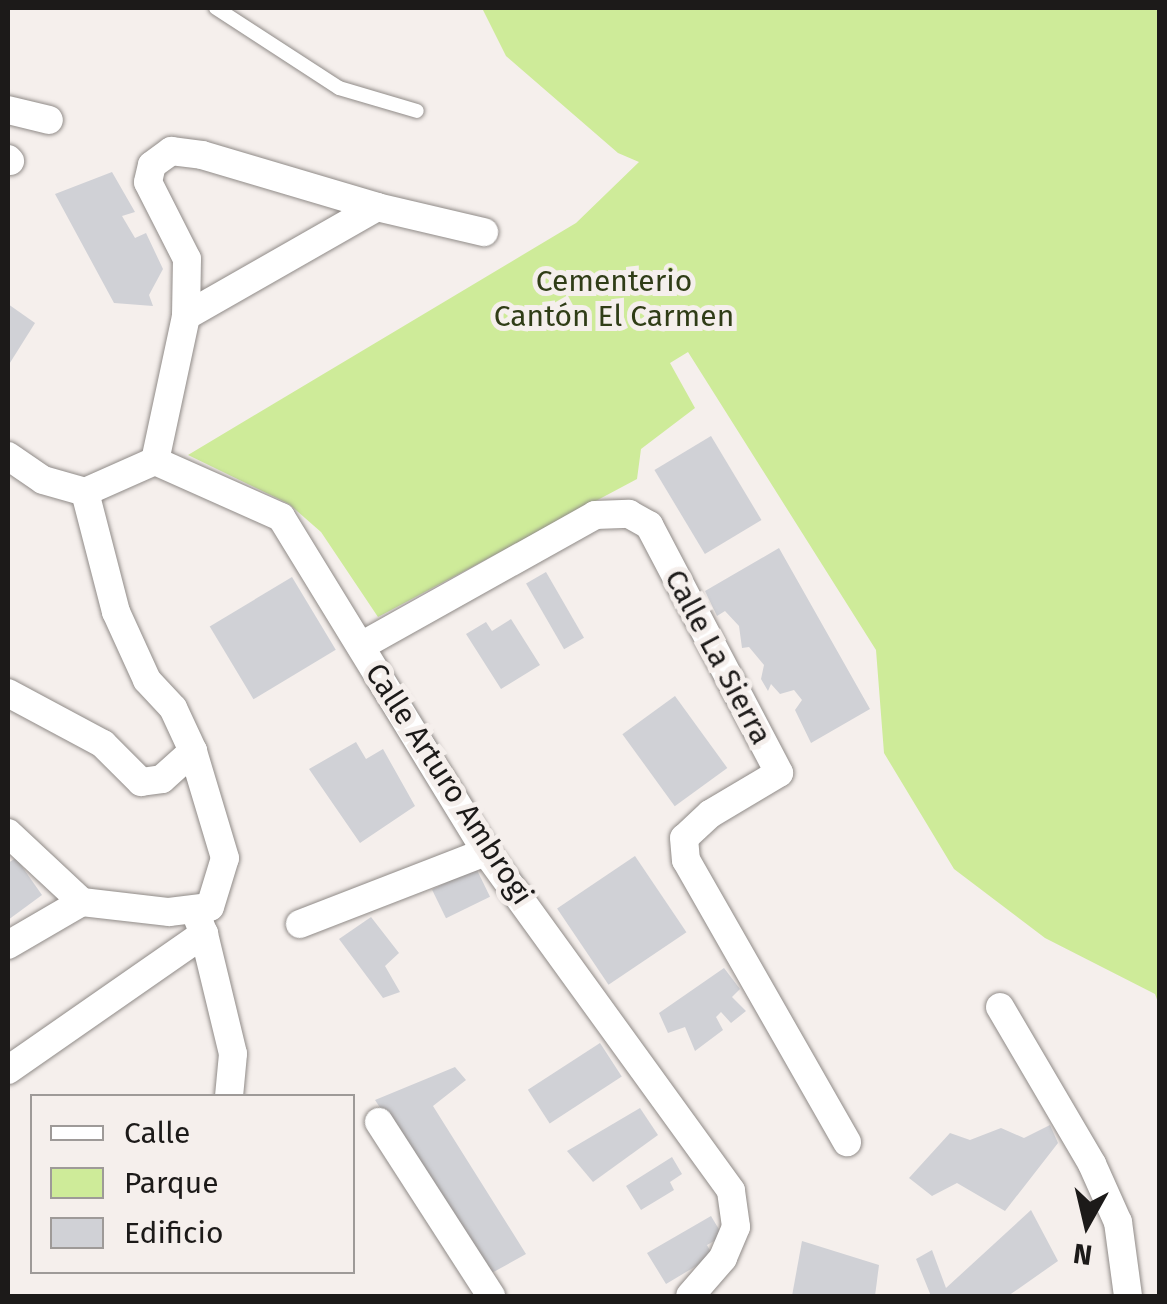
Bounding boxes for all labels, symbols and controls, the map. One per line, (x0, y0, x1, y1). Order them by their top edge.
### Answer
park label: Cementerio Cantón El Carmen (494, 263, 734, 334)
street label: Calle La Sierra (657, 563, 779, 751)
street label: Calle Arturo Ambrogi (358, 657, 540, 911)
legend (30, 1094, 355, 1274)
text: Calle (124, 1115, 190, 1151)
text: Parque (124, 1165, 219, 1201)
north arrow (1037, 1174, 1137, 1274)
text: Edificio (124, 1215, 223, 1251)
text: N (1071, 1237, 1094, 1272)

